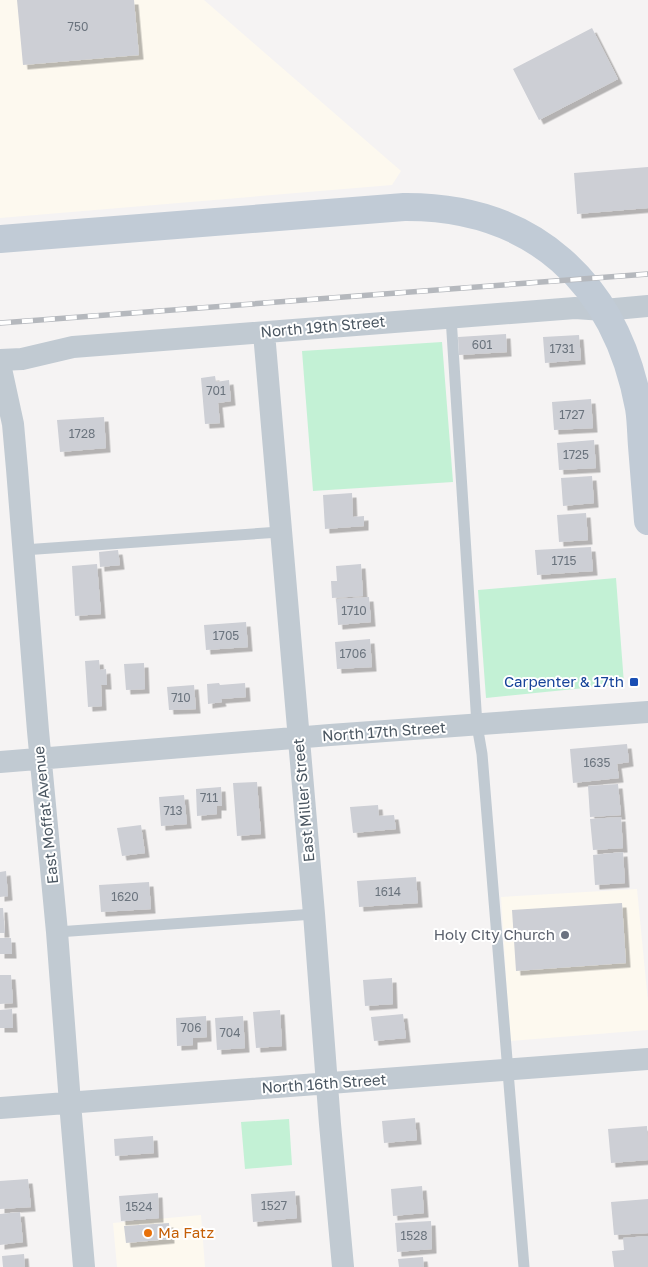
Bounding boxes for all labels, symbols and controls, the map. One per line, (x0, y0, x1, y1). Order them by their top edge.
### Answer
house number: 750 (68, 19, 88, 34)
street label: North 19th Street (260, 312, 386, 340)
house number: 601 (472, 337, 492, 352)
house number: 1731 (549, 341, 575, 356)
house number: 701 (206, 383, 226, 398)
house number: 1727 (559, 407, 585, 422)
house number: 1728 (69, 426, 95, 441)
house number: 1725 (563, 447, 589, 462)
house number: 1715 (552, 553, 577, 568)
house number: 1710 (341, 603, 367, 618)
house number: 1705 (213, 628, 239, 643)
house number: 1706 (340, 646, 366, 661)
place label: Carpenter & 17th (504, 672, 624, 690)
marker: Carpenter & 17th (628, 676, 640, 688)
house number: 710 (171, 690, 191, 705)
street label: North 17th Street (321, 718, 446, 744)
street label: East Miller Street (289, 737, 317, 863)
street label: East Moffat Avenue (29, 745, 61, 885)
house number: 1635 (583, 755, 611, 770)
house number: 711 (200, 790, 218, 805)
house number: 713 (163, 803, 183, 818)
house number: 1614 (375, 884, 401, 899)
house number: 1620 (111, 889, 139, 904)
place label: Holy City Church (434, 925, 555, 943)
marker: Holy City Church (559, 929, 571, 941)
house number: 706 (180, 1020, 202, 1035)
house number: 704 (219, 1025, 241, 1040)
street label: North 16th Street (261, 1070, 387, 1096)
house number: 1527 (261, 1198, 287, 1213)
house number: 1524 (125, 1199, 153, 1214)
place label: Ma Fatz (158, 1223, 214, 1241)
marker: Ma Fatz (142, 1227, 154, 1239)
house number: 1528 (400, 1228, 428, 1243)

